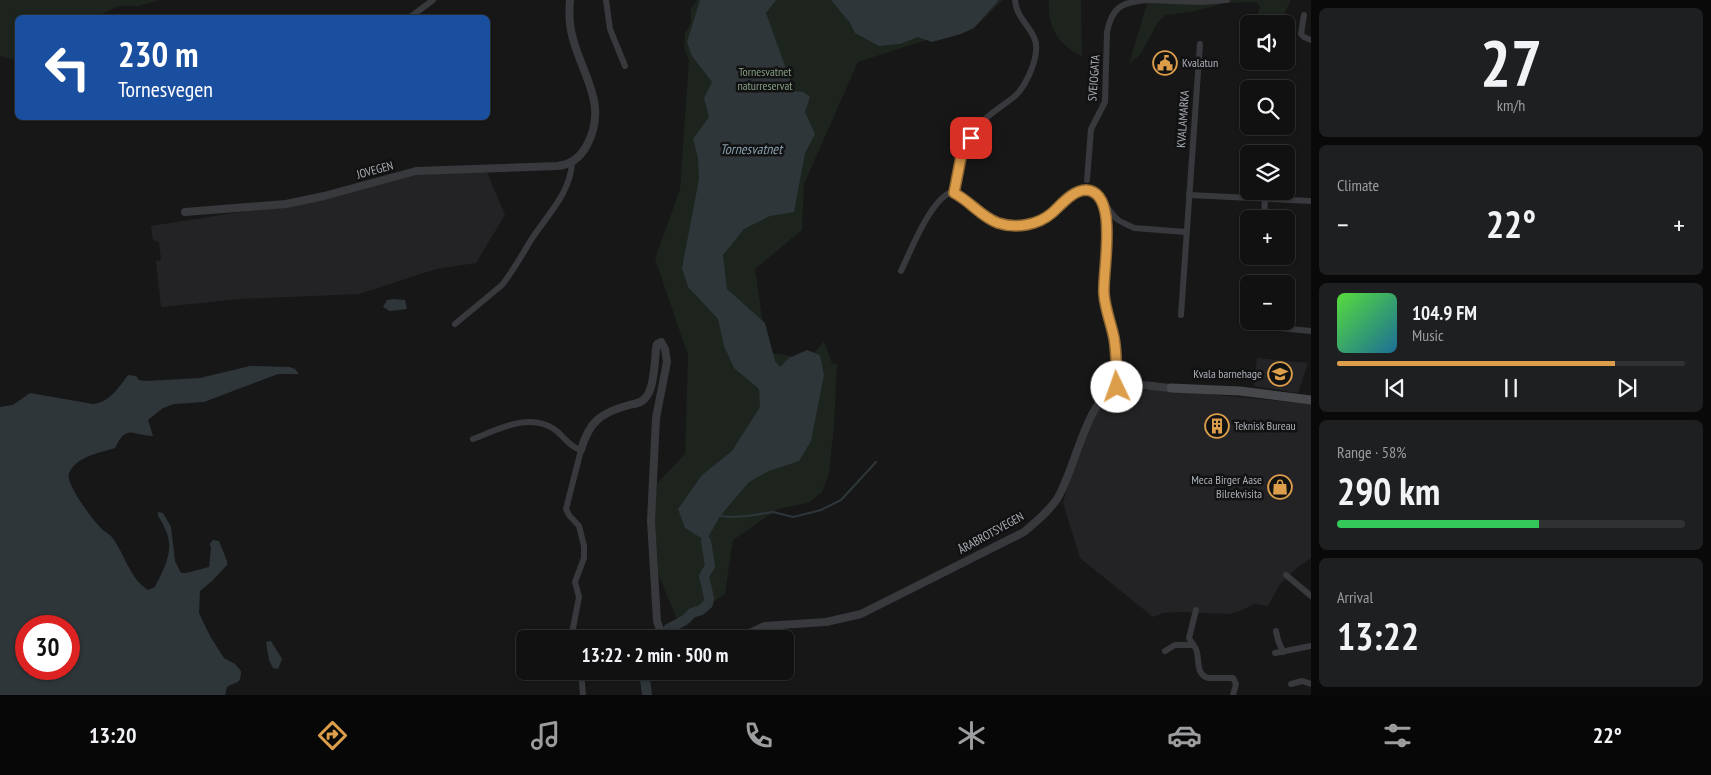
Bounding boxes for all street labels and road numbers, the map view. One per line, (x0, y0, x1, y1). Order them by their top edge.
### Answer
street label: SVEIOGATA (1084, 54, 1103, 102)
street label: KVALAMARKA (1173, 89, 1192, 148)
street label: JOVEGEN (354, 157, 395, 182)
street label: ÅRABROTSVEGEN (955, 508, 1026, 557)

